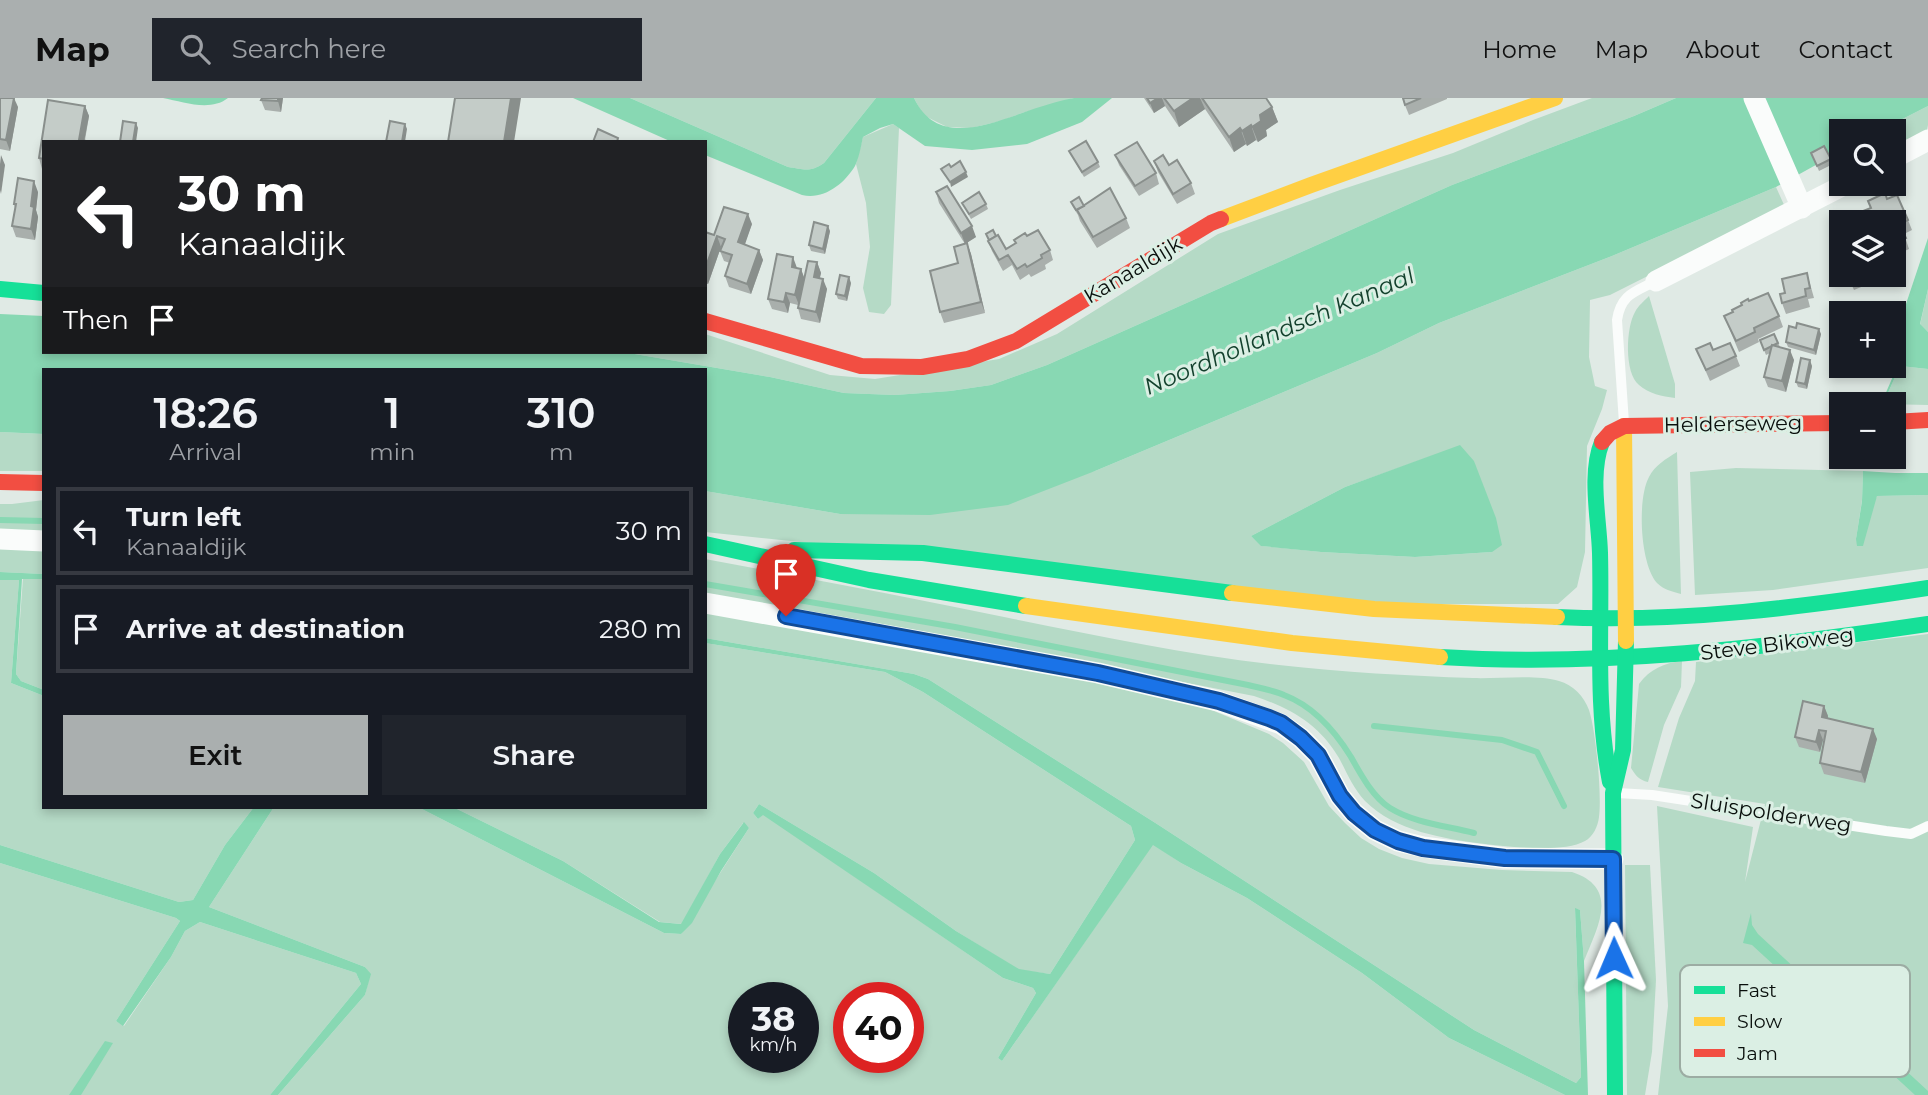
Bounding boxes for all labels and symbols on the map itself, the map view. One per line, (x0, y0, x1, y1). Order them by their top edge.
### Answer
street label: Kanaaldijk (1079, 230, 1187, 309)
water label: Noordhollandsch Kanaal (1140, 261, 1419, 401)
street label: Helderseweg (1663, 410, 1803, 437)
pin (756, 544, 816, 616)
street label: Steve Bikoweg (1699, 622, 1855, 665)
street label: Sluispolderweg (1689, 787, 1853, 838)
position arrow (1577, 921, 1651, 995)
legend (1680, 965, 1910, 1077)
text: Fast (1737, 979, 1777, 1002)
speed limit sign: 40 (833, 982, 924, 1073)
text: Slow (1737, 1010, 1782, 1033)
text: Jam (1736, 1042, 1778, 1065)

